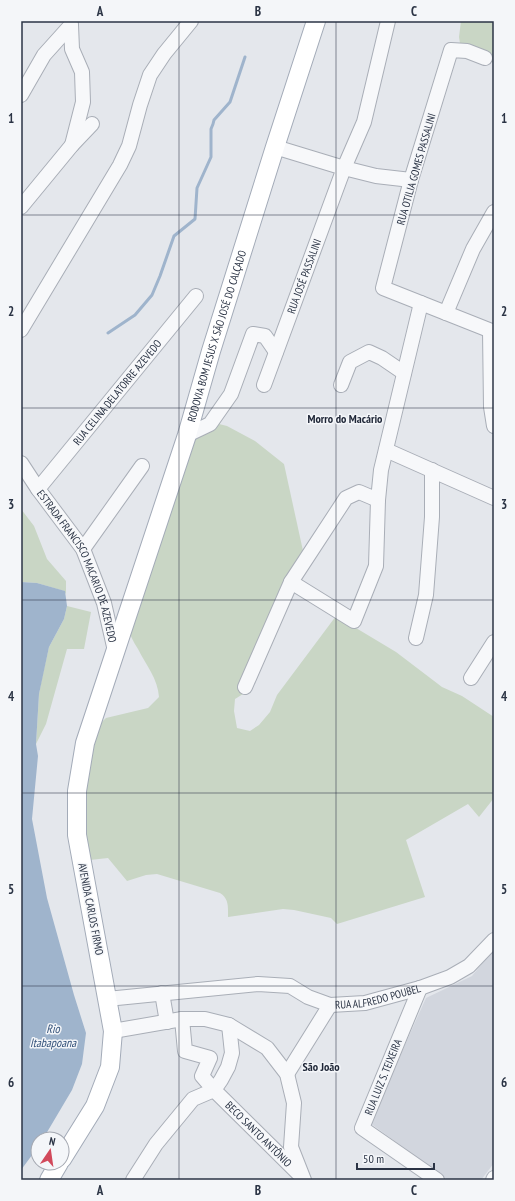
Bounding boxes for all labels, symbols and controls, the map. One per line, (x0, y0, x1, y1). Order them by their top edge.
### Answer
text: A (96, 3, 104, 20)
text: B (255, 3, 261, 20)
text: C (411, 3, 417, 20)
text: 1 (8, 110, 14, 127)
text: 1 (501, 110, 507, 127)
street label: RUA OTILIA GOMES PASSALINI (393, 111, 439, 227)
street label: RUA JOSÉ PASSALINI (284, 237, 324, 315)
street label: RODOVIA BOM JESUS X SÃO JOSÉ DO CALÇADO (184, 248, 249, 424)
text: 2 (8, 303, 14, 320)
text: 2 (501, 303, 507, 320)
street label: RUA CELINA DELATORRE AZEVEDO (70, 337, 164, 448)
district label: Morro do Macário (308, 411, 383, 426)
street label: ESTRADA FRANCISCO MACARIO DE AZEVEDO (34, 487, 120, 644)
text: 3 (8, 496, 14, 513)
text: 3 (501, 496, 507, 513)
text: 4 (8, 688, 15, 705)
text: 4 (501, 688, 508, 705)
street label: AVENIDA CARLOS FIRMO (75, 862, 107, 956)
text: 5 (8, 881, 14, 898)
text: 5 (501, 881, 507, 898)
street label: RUA ALFREDO POUBEL (335, 981, 423, 1012)
water label: Rio Itabapoana (30, 1021, 77, 1050)
street label: RUA LUIZ S. TEIXEIRA (361, 1036, 405, 1117)
district label: São João (302, 1059, 340, 1074)
text: 6 (8, 1074, 14, 1091)
text: 6 (501, 1074, 507, 1091)
street label: BECO SANTO ANTÔNIO (222, 1098, 295, 1170)
north arrow (30, 1131, 70, 1171)
text: N (48, 1134, 57, 1149)
scale bar (357, 1145, 434, 1171)
text: 50 m (363, 1151, 384, 1166)
text: A (96, 1182, 104, 1199)
text: B (255, 1182, 261, 1199)
text: C (411, 1182, 417, 1199)

